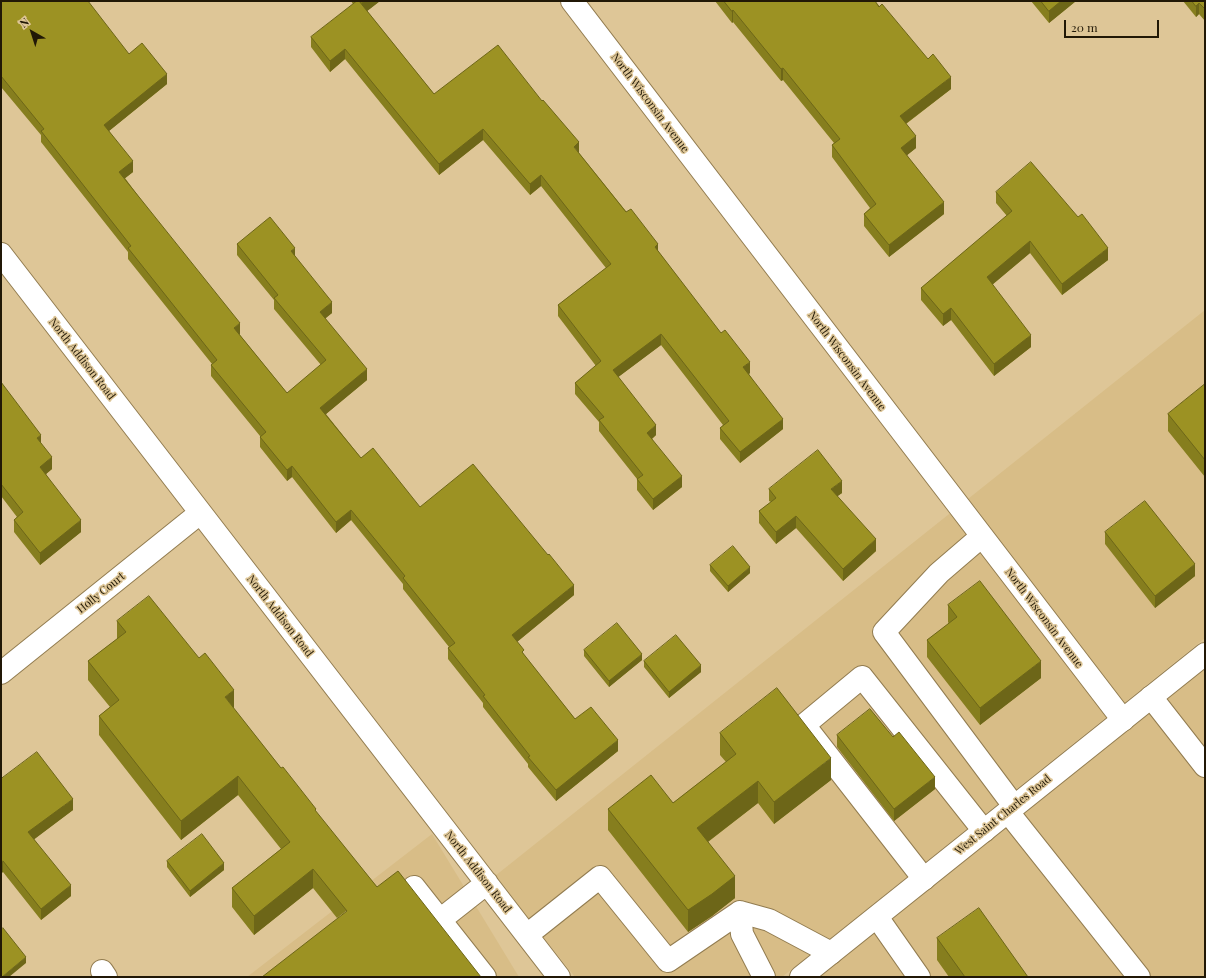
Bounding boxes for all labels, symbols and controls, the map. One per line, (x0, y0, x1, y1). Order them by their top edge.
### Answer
north arrow (12, 12, 52, 52)
scale bar (1066, 12, 1161, 38)
text: N (16, 14, 32, 31)
text: 20 m (1071, 19, 1098, 35)
street label: North Wisconsin Avenue (608, 51, 692, 155)
street label: North Wisconsin Avenue (805, 309, 889, 413)
street label: North Addison Road (46, 316, 118, 402)
street label: North Wisconsin Avenue (1002, 566, 1086, 670)
street label: Holly Court (75, 570, 127, 616)
street label: North Addison Road (244, 573, 316, 659)
street label: West Saint Charles Road (952, 772, 1054, 858)
street label: North Addison Road (442, 829, 514, 915)

